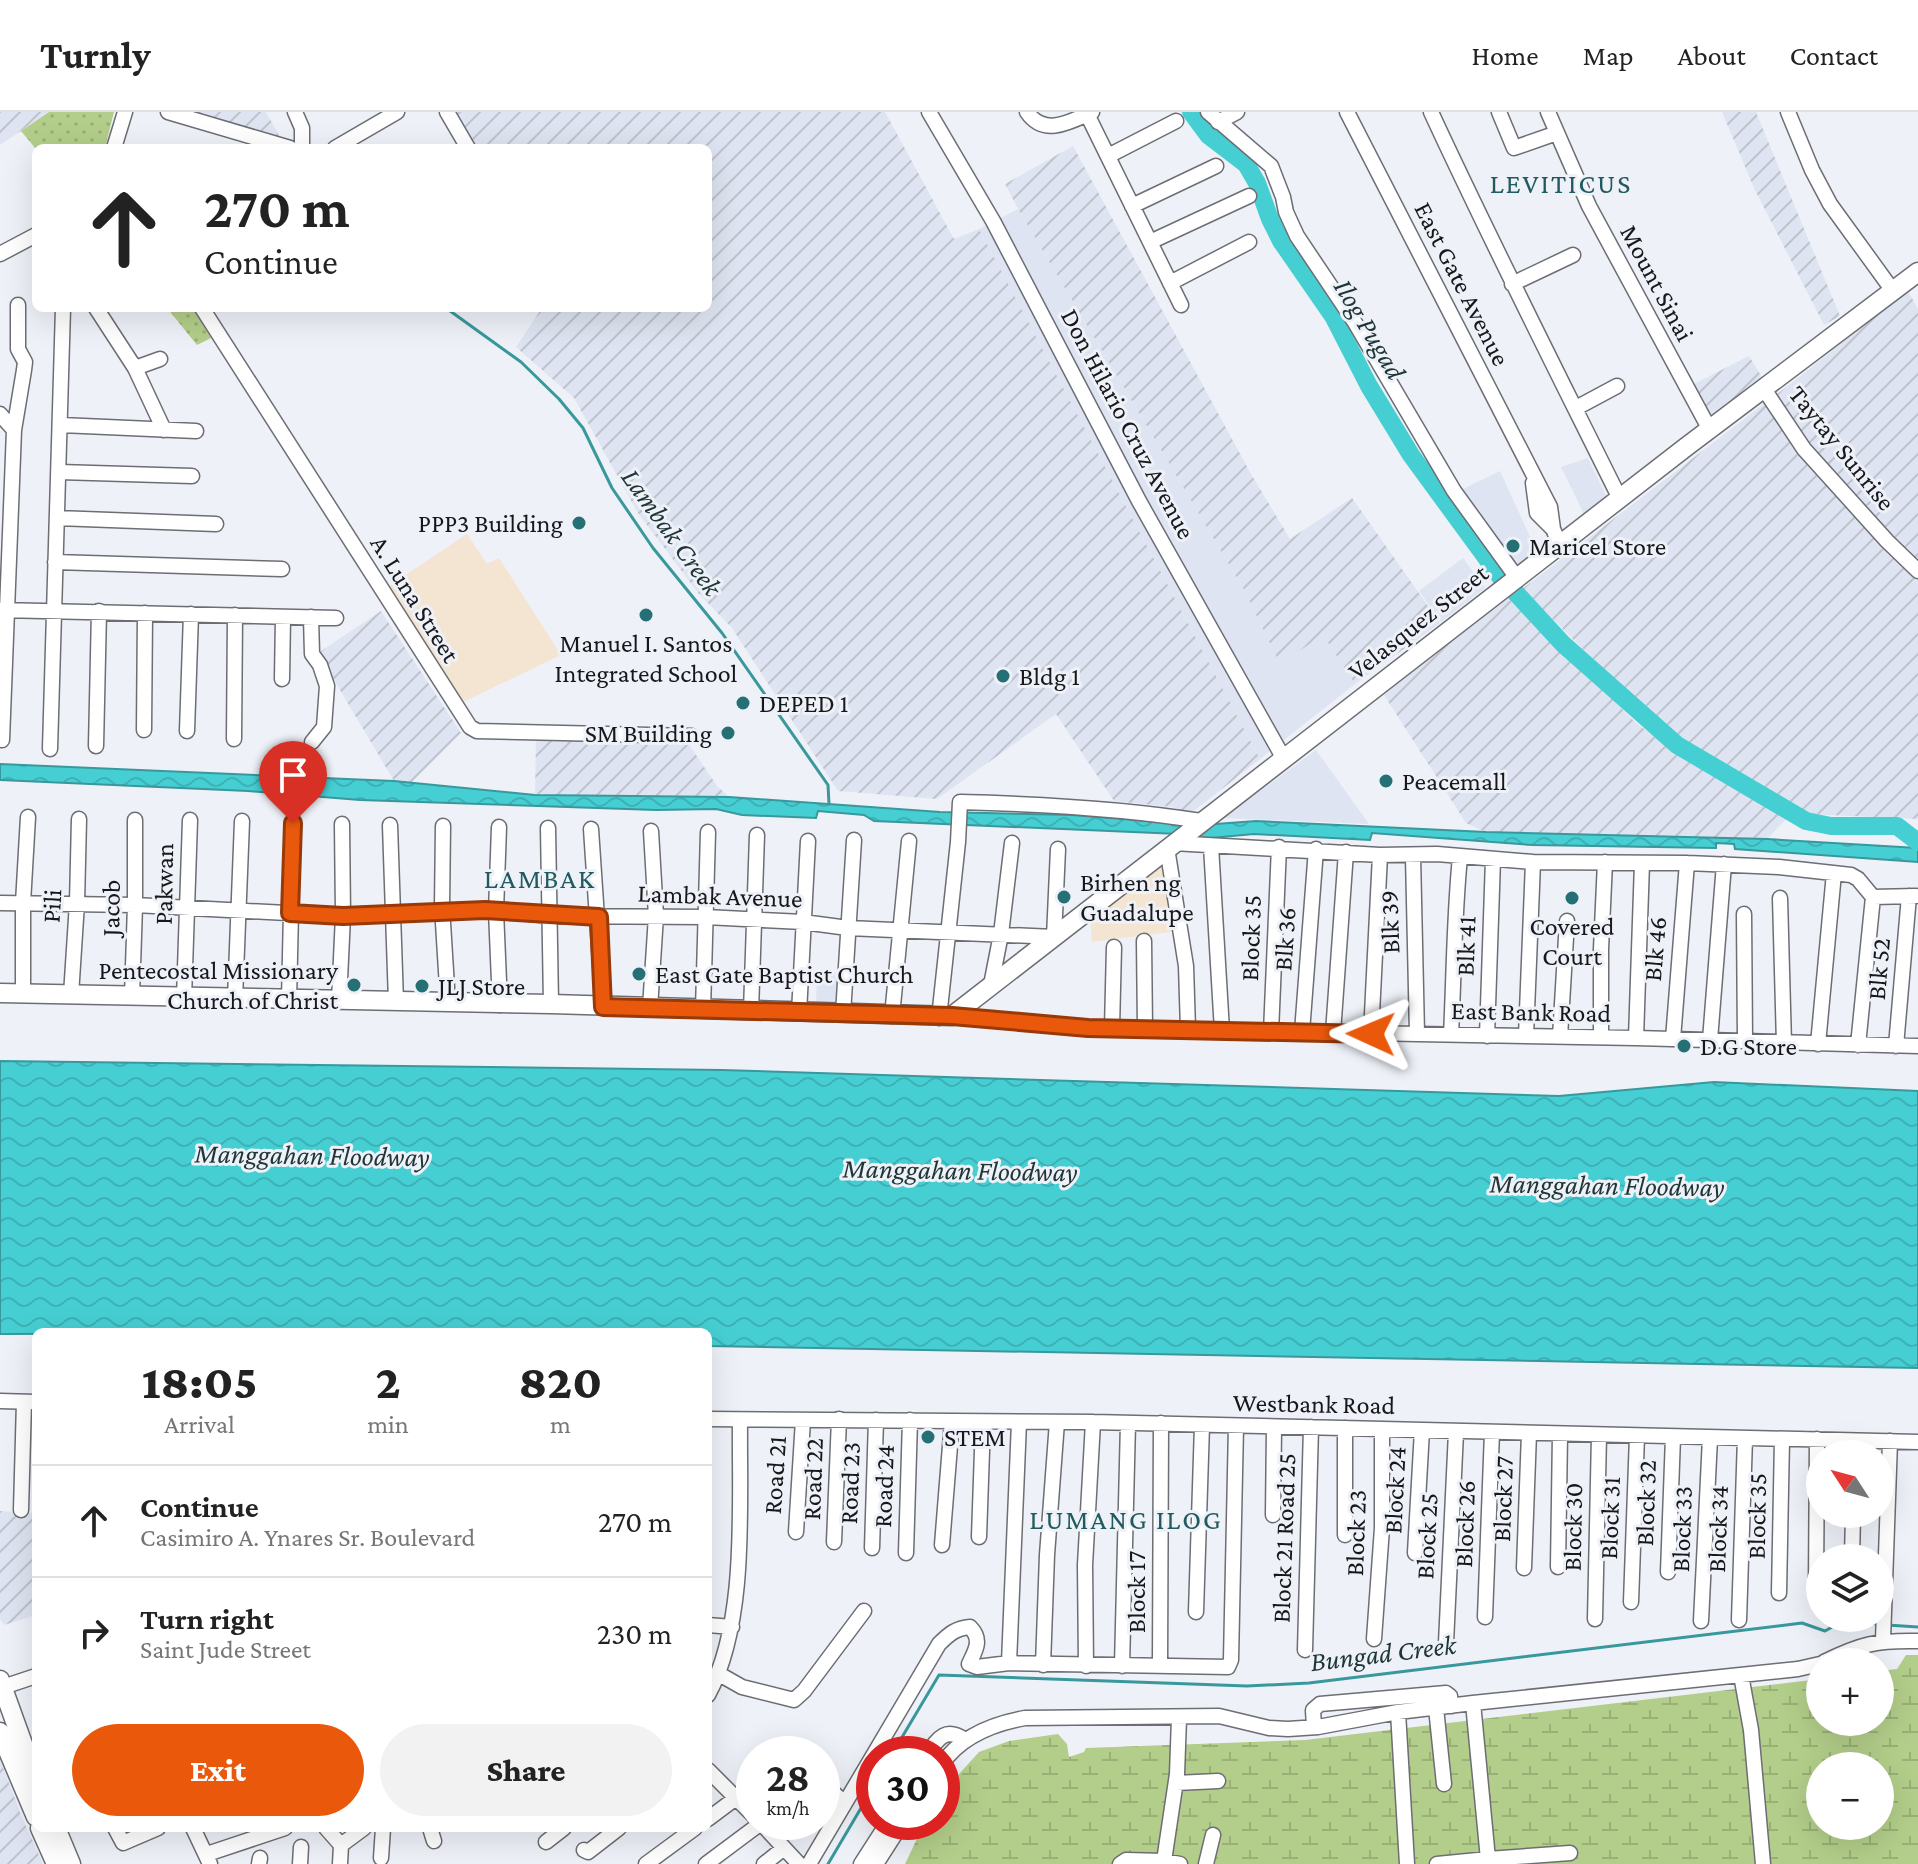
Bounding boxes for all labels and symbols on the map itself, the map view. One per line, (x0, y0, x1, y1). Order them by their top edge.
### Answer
district label: LEVITICUS (1490, 168, 1632, 199)
street label: East Gate Avenue (1408, 197, 1516, 371)
street label: Mount Sinai (1614, 220, 1700, 346)
water label: Ilog Pugad (1328, 273, 1412, 386)
street label: Don Hilario Cruz Avenue (1055, 304, 1201, 544)
street label: Taytay Sunrise (1783, 380, 1901, 516)
water label: Lambak Creek (615, 462, 730, 603)
place label: PPP3 Building (418, 509, 563, 538)
marker: PPP3 Building (570, 514, 588, 532)
street label: A. Luna Street (365, 530, 466, 668)
place label: Maricel Store (1529, 532, 1666, 561)
marker: Maricel Store (1504, 537, 1522, 555)
street label: Velasquez Street (1342, 558, 1494, 686)
marker: Manuel I. Santos Integrated School (637, 606, 655, 624)
place label: Manuel I. Santos Integrated School (555, 629, 738, 688)
place label: Bldg 1 (1019, 662, 1080, 691)
marker: Bldg 1 (994, 667, 1012, 685)
place label: DEPED 1 (759, 689, 848, 718)
marker: DEPED 1 (734, 694, 752, 712)
place label: SM Building (585, 719, 712, 748)
marker: SM Building (719, 724, 737, 742)
pin (259, 741, 327, 823)
place label: Peacemall (1402, 767, 1507, 796)
marker: Peacemall (1377, 772, 1395, 790)
street label: Pakwan (149, 843, 179, 925)
district label: LAMBAK (484, 863, 596, 894)
place label: Birhen ng Guadalupe (1080, 868, 1194, 927)
street label: Jacob (96, 879, 126, 939)
street label: Lambak Avenue (637, 879, 803, 913)
street label: Pili (37, 888, 67, 923)
marker: Birhen ng Guadalupe (1055, 888, 1073, 906)
marker: Covered Court (1563, 889, 1581, 907)
street label: Blk 39 (1374, 890, 1406, 954)
street label: Block 35 (1235, 894, 1267, 982)
street label: Blk 36 (1268, 906, 1302, 972)
place label: Covered Court (1529, 912, 1615, 971)
street label: Blk 41 (1450, 915, 1482, 977)
street label: Blk 46 (1638, 915, 1672, 983)
street label: Blk 52 (1862, 937, 1896, 1001)
place label: Pentecostal Missionary Church of Christ (98, 956, 339, 1015)
place label: East Gate Baptist Church (655, 960, 913, 989)
marker: East Gate Baptist Church (630, 965, 648, 983)
place label: JLJ Store (436, 972, 525, 1001)
marker: Pentecostal Missionary Church of Christ (345, 976, 363, 994)
marker: JLJ Store (413, 977, 431, 995)
position arrow (1329, 992, 1413, 1076)
street label: East Bank Road (1451, 996, 1612, 1028)
place label: D.G Store (1700, 1032, 1797, 1061)
marker: D.G Store (1675, 1037, 1693, 1055)
water label: Manggahan Floodway (193, 1137, 430, 1173)
water label: Manggahan Floodway (841, 1152, 1078, 1188)
water label: Manggahan Floodway (1488, 1167, 1725, 1203)
street label: Westbank Road (1233, 1388, 1396, 1420)
place label: STEM (944, 1423, 1006, 1452)
marker: STEM (919, 1428, 937, 1446)
street label: Road 21 (758, 1435, 792, 1515)
street label: Road 22 (797, 1437, 829, 1521)
north arrow (1806, 1440, 1894, 1528)
street label: Road 23 (834, 1441, 866, 1525)
street label: Road 24 (868, 1444, 900, 1528)
street label: Block 24 (1378, 1446, 1412, 1534)
street label: Block 21 Road 25 (1267, 1453, 1301, 1623)
street label: Block 27 (1487, 1456, 1519, 1542)
street label: Block 32 (1630, 1459, 1662, 1547)
street label: Block 35 (1742, 1472, 1772, 1560)
street label: Block 31 (1594, 1476, 1626, 1560)
street label: Block 26 (1449, 1480, 1481, 1568)
street label: Block 30 (1558, 1482, 1588, 1572)
street label: Block 33 (1666, 1485, 1698, 1573)
street label: Block 34 (1702, 1485, 1734, 1573)
street label: Block 23 (1340, 1489, 1372, 1577)
street label: Block 25 (1410, 1492, 1444, 1580)
district label: LUMANG ILOG (1029, 1504, 1223, 1535)
street label: Block 17 (1122, 1551, 1151, 1633)
water label: Bungad Creek (1308, 1628, 1459, 1677)
speed limit sign: 30 (856, 1736, 960, 1840)

